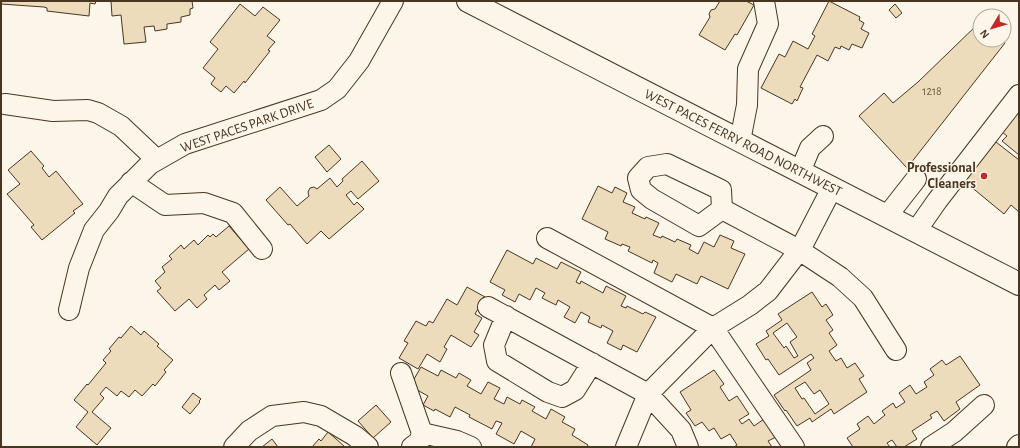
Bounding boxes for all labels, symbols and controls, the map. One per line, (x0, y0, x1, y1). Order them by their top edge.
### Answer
north arrow (972, 8, 1012, 48)
text: N (978, 27, 991, 40)
house number: 1218 (922, 85, 942, 97)
street label: WEST PACES FERRY ROAD NORTHWEST (642, 87, 844, 199)
street label: WEST PACES PARK DRIVE (179, 97, 316, 155)
place label: Professional Cleaners (907, 161, 976, 191)
marker: Professional Cleaners (979, 171, 989, 181)

